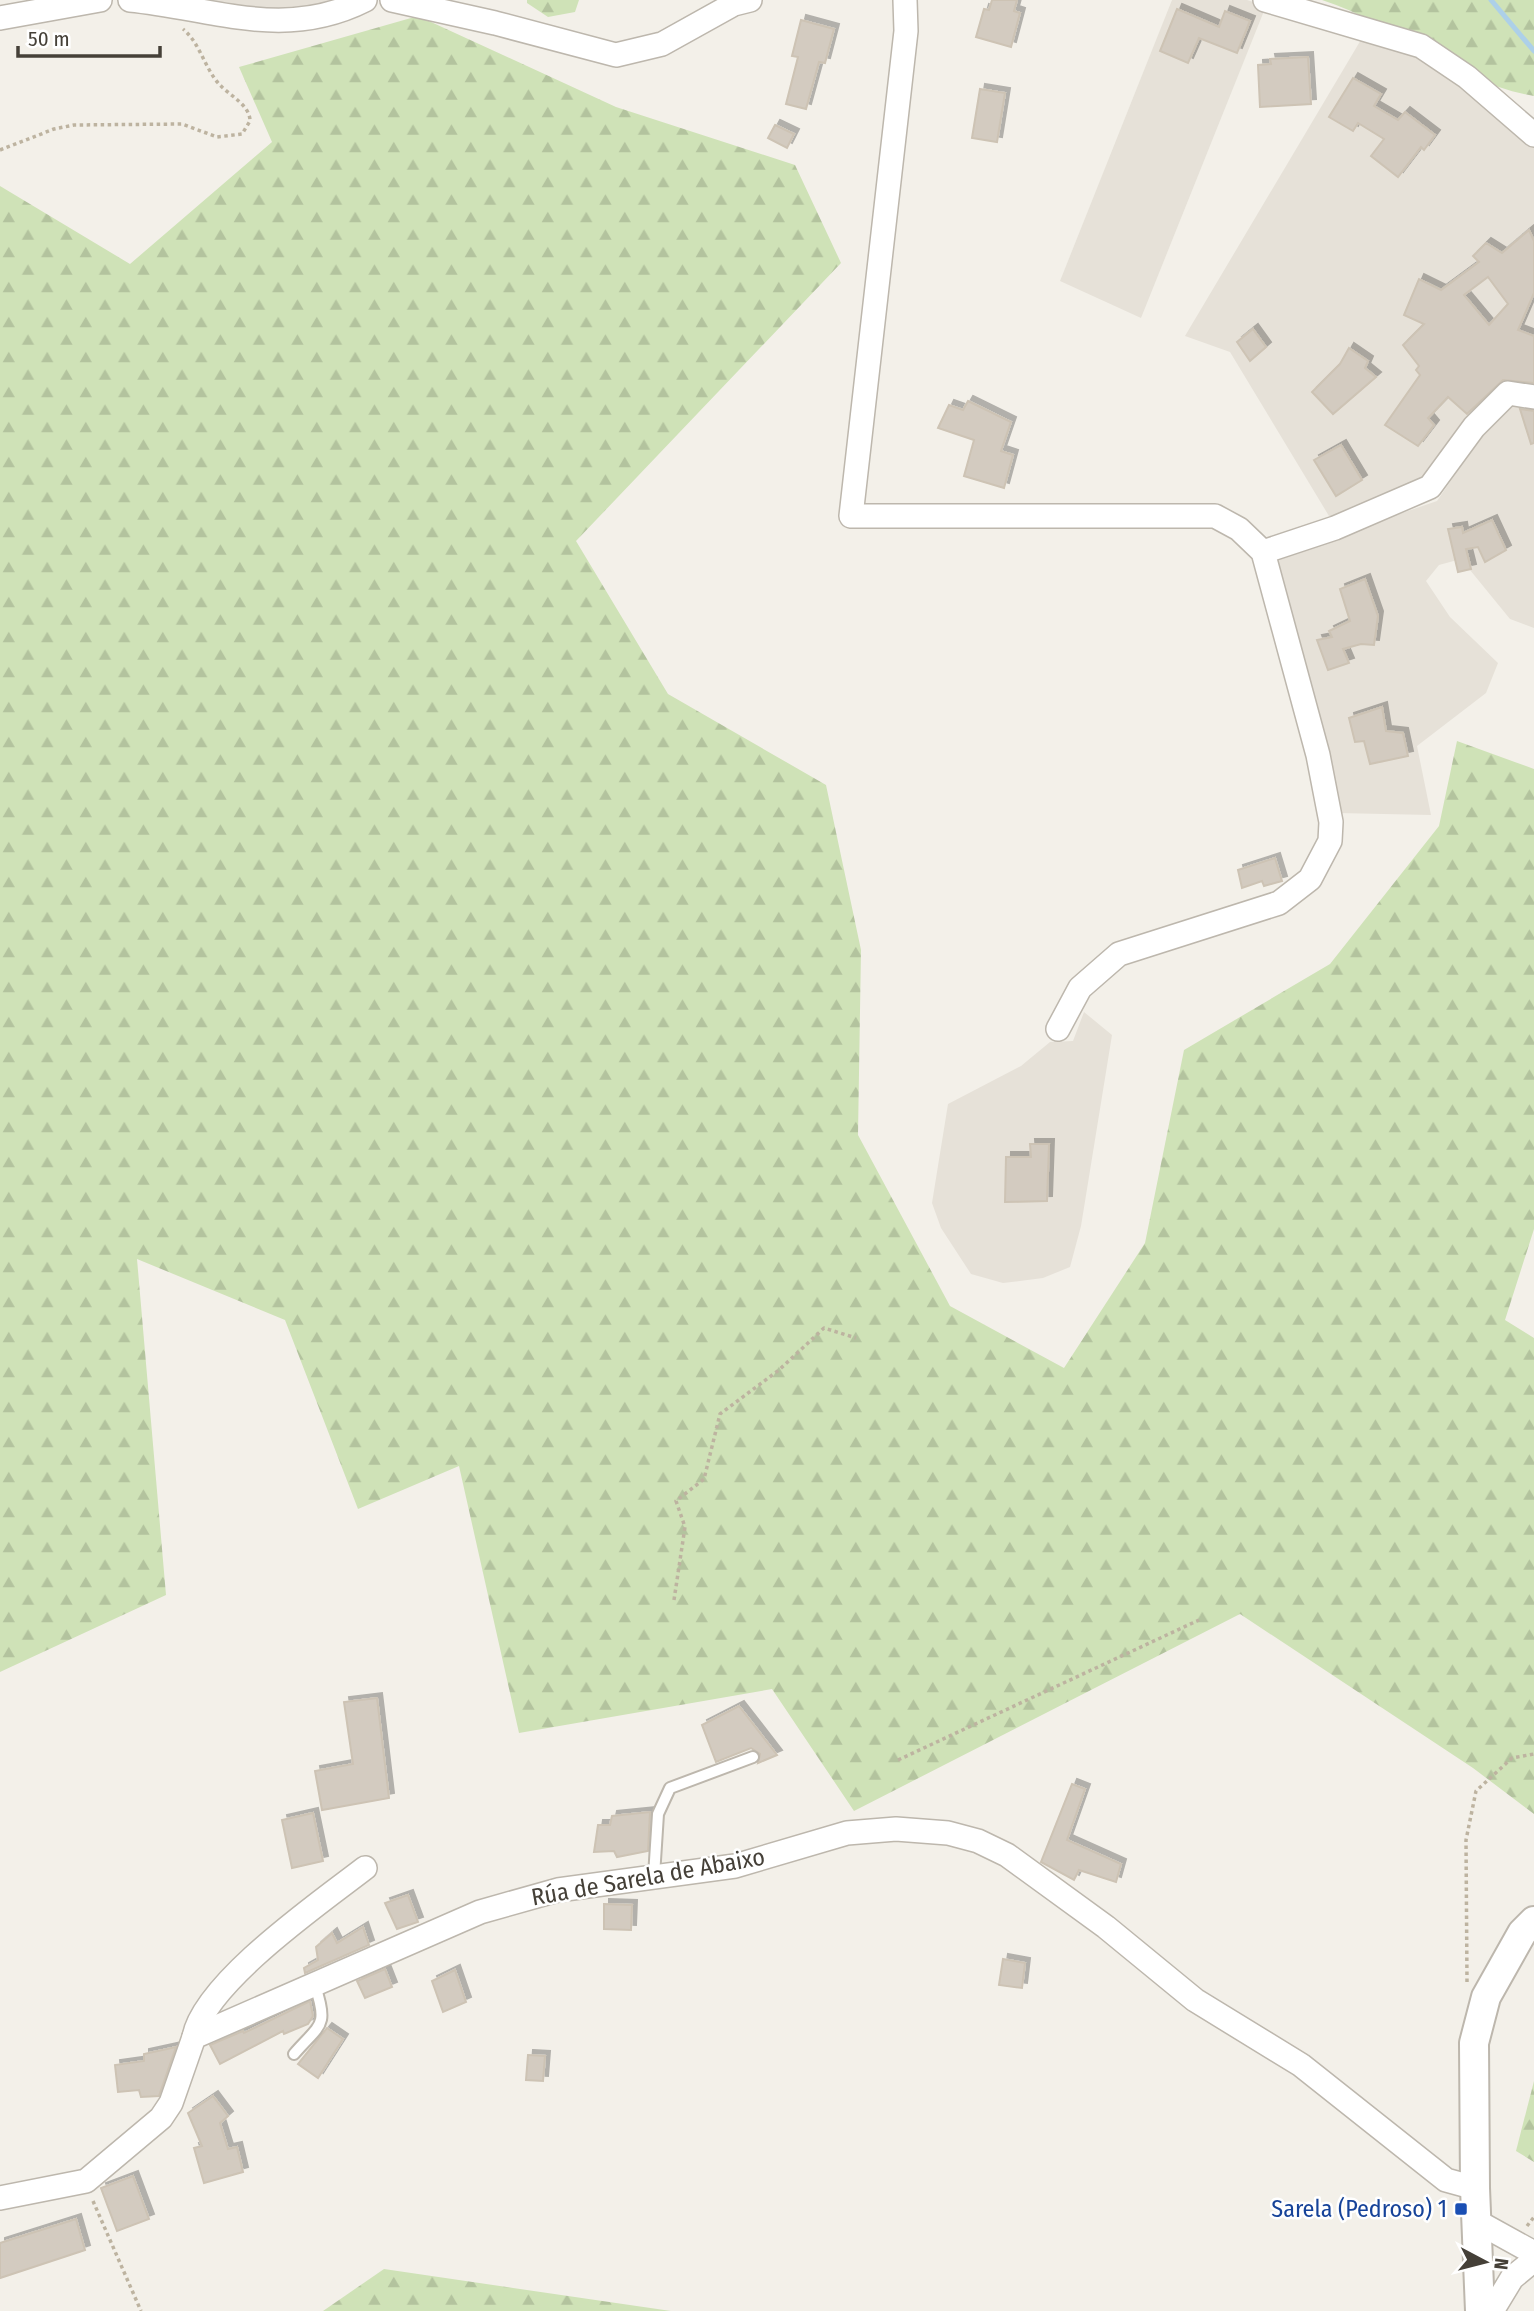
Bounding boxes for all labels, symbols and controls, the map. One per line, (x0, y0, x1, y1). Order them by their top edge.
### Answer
scale bar (18, 14, 159, 58)
text: 50 m (28, 26, 70, 52)
street label: Rúa de Sarela de Abaixo (529, 1843, 767, 1911)
place label: Sarela (Pedroso) 1 (1271, 2195, 1447, 2223)
marker: Sarela (Pedroso) 1 (1453, 2201, 1469, 2217)
north arrow (1450, 2227, 1520, 2297)
text: N (1489, 2257, 1513, 2271)

